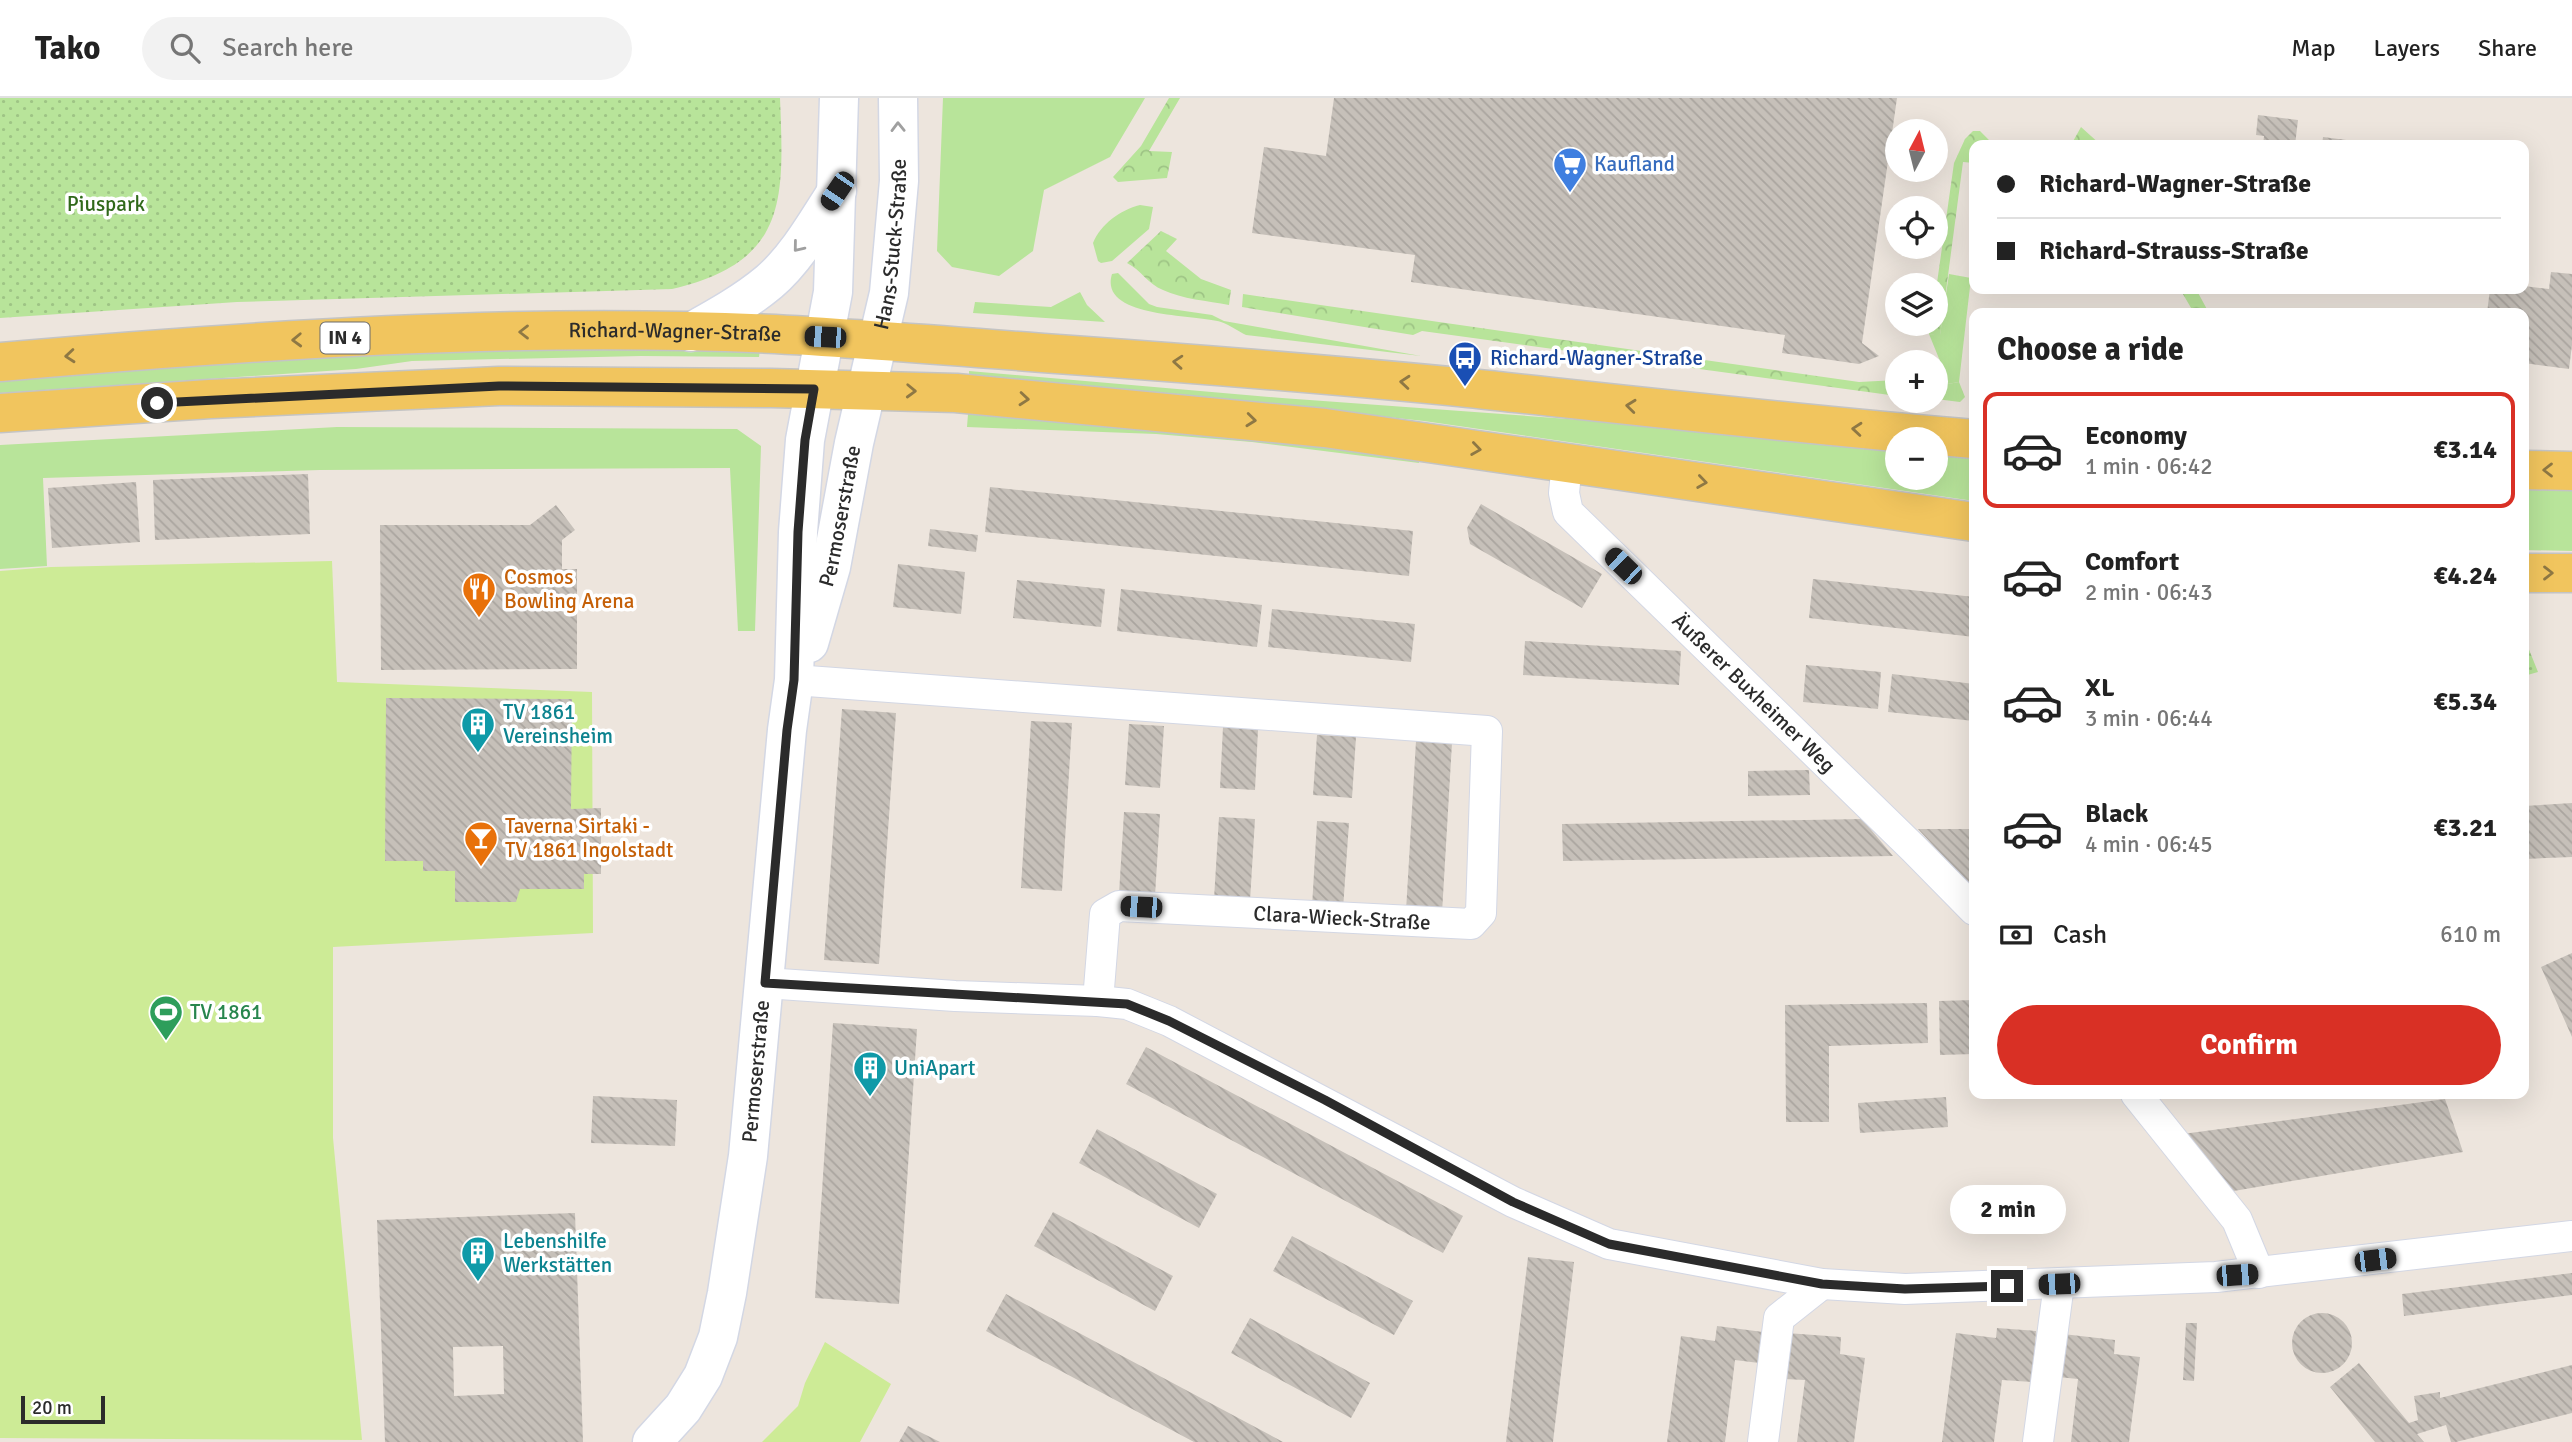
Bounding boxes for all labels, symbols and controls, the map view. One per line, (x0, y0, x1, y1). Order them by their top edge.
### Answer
search box (142, 17, 632, 80)
text: Tako (35, 28, 100, 69)
icon: search (166, 29, 204, 67)
text: Search here (222, 32, 353, 64)
text: Map (2291, 33, 2336, 63)
text: Layers (2374, 33, 2440, 63)
text: Share (2478, 33, 2537, 63)
north arrow (1885, 119, 1948, 182)
map controls (1885, 119, 1948, 490)
one-way arrow (890, 122, 906, 132)
supermarket icon: Kaufland (1551, 145, 1589, 194)
place label: Kaufland (1594, 151, 1675, 177)
street label: Hans-Stuck-Straße (868, 159, 912, 332)
car (817, 168, 858, 214)
text: Richard-Wagner-Straße (2039, 168, 2311, 200)
park label: Piuspark (67, 191, 146, 217)
button: locate (1885, 196, 1948, 259)
text: Richard-Strauss-Straße (2039, 235, 2309, 267)
one-way arrow (794, 240, 807, 252)
button: layers (1885, 273, 1948, 336)
street label: Richard-Wagner-Straße (568, 317, 782, 347)
road number: IN 4 (320, 322, 370, 354)
one-way arrow (519, 324, 529, 340)
car (804, 325, 847, 349)
text: Choose a ride (1997, 330, 2184, 369)
one-way arrow (291, 332, 302, 348)
bus stop icon: Richard-Wagner-Straße (1446, 339, 1484, 388)
place label: Richard-Wagner-Straße (1490, 345, 1703, 371)
one-way arrow (64, 348, 75, 363)
button: + (1885, 350, 1948, 413)
one-way arrow (1172, 355, 1183, 370)
one-way arrow (1399, 375, 1410, 390)
one-way arrow (906, 384, 917, 399)
route start (141, 387, 173, 419)
one-way arrow (1019, 391, 1030, 406)
one-way arrow (1625, 398, 1637, 413)
one-way arrow (1246, 412, 1257, 427)
icon: car (2001, 419, 2064, 482)
text: Economy (2085, 420, 2187, 452)
one-way arrow (1851, 422, 1863, 437)
button: − (1885, 427, 1948, 490)
text: €3.14 (2433, 434, 2497, 466)
one-way arrow (1471, 441, 1482, 456)
street label: Permoserstraße (813, 443, 866, 590)
text: 1 min · 06:42 (2085, 452, 2213, 481)
one-way arrow (2542, 462, 2553, 478)
one-way arrow (1696, 474, 1707, 489)
car (1601, 544, 1646, 588)
icon: car (2001, 545, 2064, 608)
text: Comfort (2085, 546, 2179, 578)
text: €4.24 (2433, 560, 2497, 592)
place label: Cosmos Bowling Arena (504, 564, 634, 614)
one-way arrow (2543, 565, 2554, 581)
restaurant icon: Cosmos Bowling Arena (460, 570, 498, 619)
text: 2 min · 06:43 (2085, 578, 2213, 607)
street label: Äußerer Buxheimer Weg (1667, 608, 1841, 778)
icon: car (2001, 671, 2064, 734)
text: XL (2085, 672, 2115, 704)
text: €5.34 (2433, 686, 2497, 718)
place label: TV 1861 Vereinsheim (503, 699, 613, 749)
text: 3 min · 06:44 (2085, 704, 2213, 733)
building icon: TV 1861 Vereinsheim (459, 705, 497, 754)
icon: car (2001, 797, 2064, 860)
text: Black (2085, 798, 2148, 830)
text: €3.21 (2433, 812, 2497, 844)
place label: Taverna Sirtaki - TV 1861 Ingolstadt (505, 813, 673, 863)
bar icon: Taverna Sirtaki - TV 1861 Ingolstadt (462, 819, 500, 868)
text: 4 min · 06:45 (2085, 830, 2213, 859)
car (1120, 895, 1163, 919)
street label: Clara-Wieck-Straße (1253, 900, 1431, 936)
icon: cash (1997, 916, 2035, 954)
text: Cash (2053, 919, 2107, 951)
text: 610 m (2440, 920, 2501, 949)
sports icon: TV 1861 (147, 993, 185, 1042)
place label: TV 1861 (190, 999, 262, 1025)
street label: Permoserstraße (736, 999, 775, 1144)
button: Confirm (1997, 1005, 2501, 1085)
building icon: UniApart (851, 1049, 889, 1098)
place label: UniApart (894, 1055, 975, 1081)
callout: 2 min (1949, 1184, 2065, 1234)
text: 2 min (1980, 1195, 2036, 1224)
place label: Lebenshilfe Werkstätten (503, 1228, 612, 1278)
building icon: Lebenshilfe Werkstätten (459, 1234, 497, 1283)
car (2353, 1247, 2398, 1273)
car (2216, 1263, 2259, 1287)
route end (1991, 1270, 2023, 1302)
car (2038, 1273, 2081, 1295)
scale bar (21, 1393, 105, 1425)
text: 20 m (32, 1396, 72, 1420)

